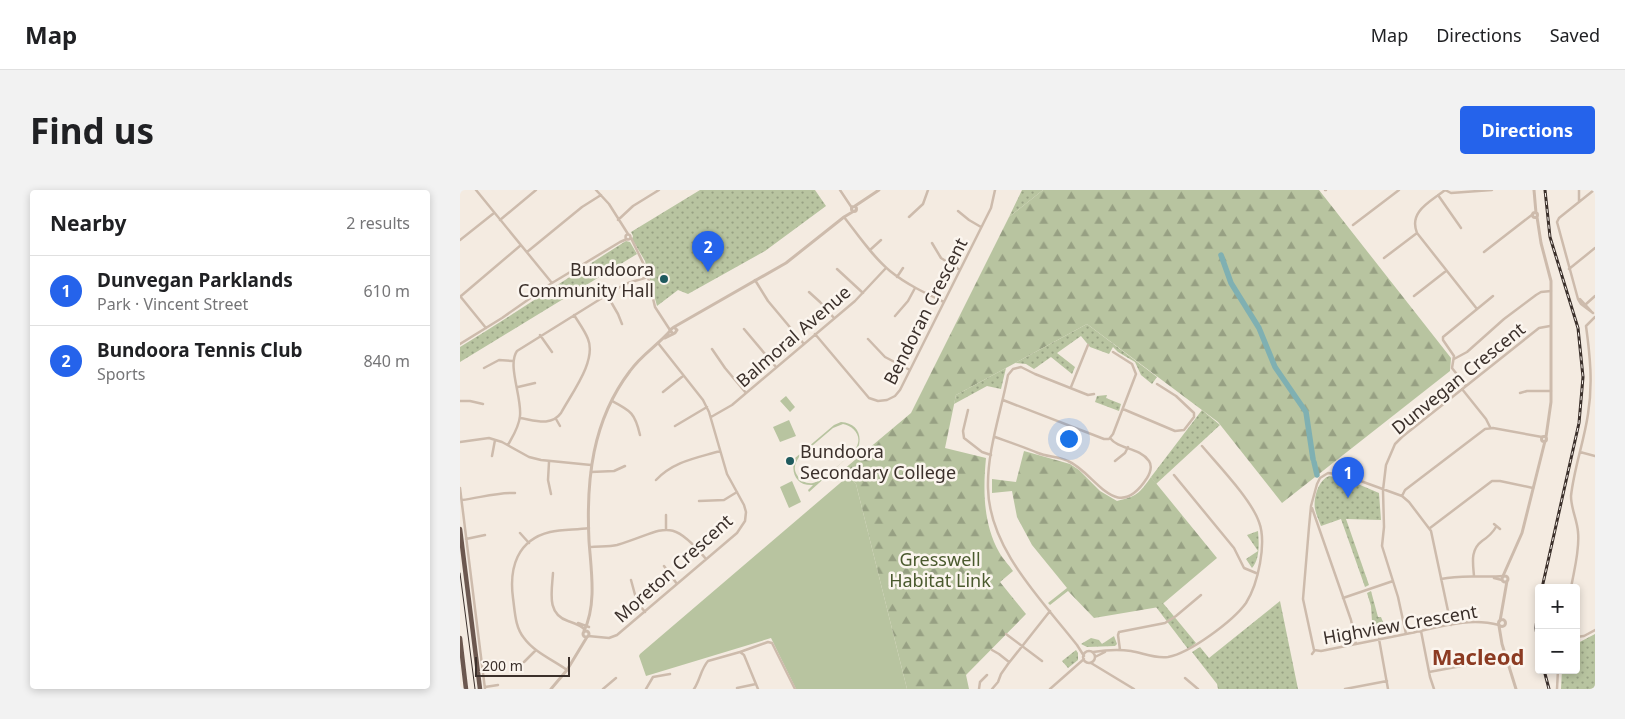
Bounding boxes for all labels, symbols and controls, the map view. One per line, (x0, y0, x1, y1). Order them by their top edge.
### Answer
text: Map (25, 18, 77, 51)
text: Map (1371, 23, 1408, 47)
text: Directions (1436, 23, 1522, 47)
text: Saved (1550, 23, 1600, 47)
button: Directions (1460, 106, 1595, 154)
text: Find us (30, 107, 154, 154)
text: Nearby (50, 209, 126, 237)
text: 2 results (346, 212, 410, 234)
pin: 2 (692, 231, 724, 272)
street label: Bendoran Crescent (878, 233, 973, 388)
place label: Bundoora Community Hall (518, 257, 654, 302)
text: Dunvegan Parklands (97, 267, 293, 293)
marker: Bundoora Community Hall (658, 273, 670, 285)
text: 1 (61, 280, 71, 302)
text: 610 m (363, 280, 410, 302)
street label: Balmoral Avenue (731, 280, 855, 392)
text: Park · Vincent Street (97, 293, 248, 315)
street label: Dunvegan Crescent (1386, 316, 1530, 439)
text: Bundoora Tennis Club (97, 337, 303, 363)
text: 2 (61, 350, 71, 372)
text: 840 m (363, 350, 410, 372)
text: Sports (97, 363, 145, 385)
your location (1056, 426, 1082, 452)
place label: Bundoora Secondary College (800, 439, 956, 484)
marker: Bundoora Secondary College (784, 455, 796, 467)
pin: 1 (1332, 457, 1364, 498)
street label: Moreton Crescent (609, 508, 738, 628)
park label: Gresswell Habitat Link (889, 547, 991, 592)
map controls (1535, 584, 1580, 674)
button: + (1535, 584, 1580, 629)
street label: Highview Crescent (1321, 599, 1479, 649)
button: − (1535, 629, 1580, 674)
district label: Macleod (1432, 641, 1524, 671)
scale bar (475, 654, 570, 677)
text: 200 m (482, 656, 523, 675)

